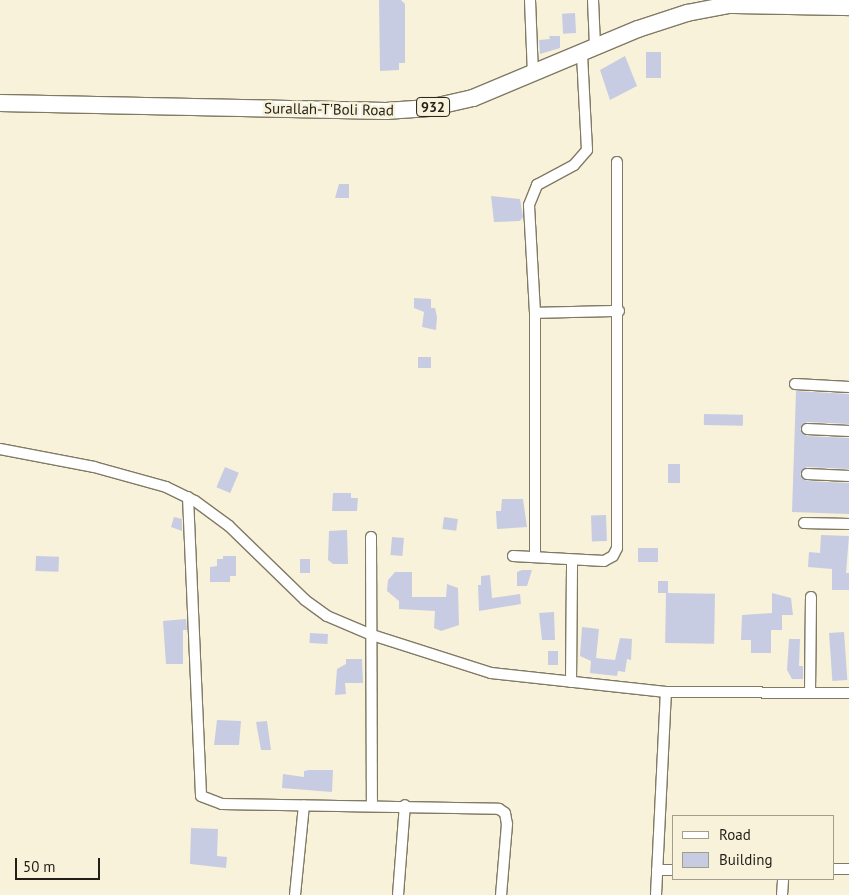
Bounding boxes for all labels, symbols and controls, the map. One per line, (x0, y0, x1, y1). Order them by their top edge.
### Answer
road number: 932 (416, 95, 450, 118)
street label: Surallah-T'Boli Road (264, 99, 394, 119)
legend (672, 815, 834, 880)
text: Road (719, 825, 751, 844)
scale bar (18, 848, 102, 880)
text: Building (719, 850, 773, 869)
text: 50 m (23, 857, 56, 876)

